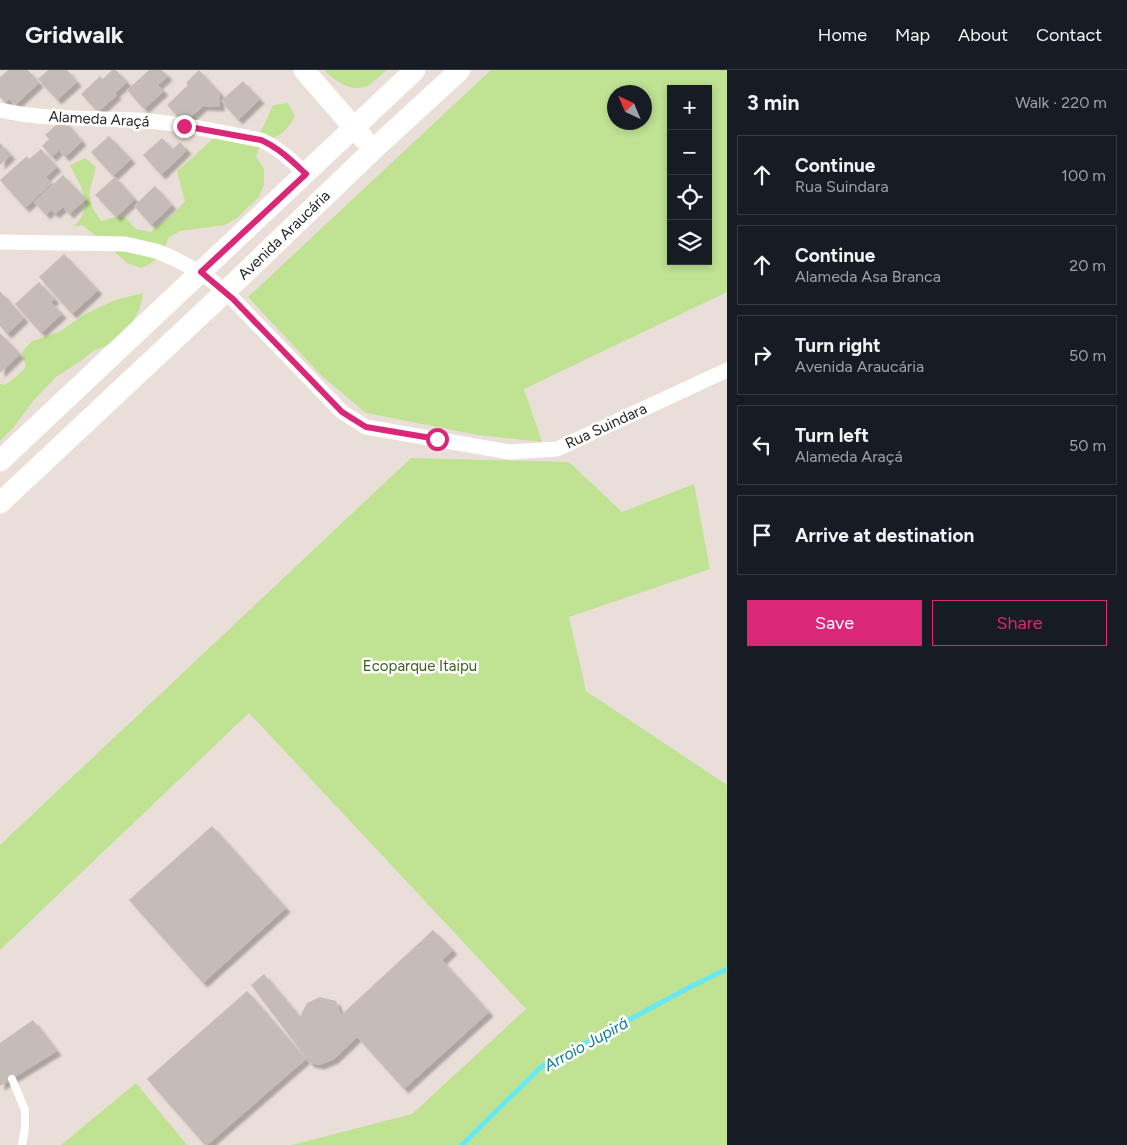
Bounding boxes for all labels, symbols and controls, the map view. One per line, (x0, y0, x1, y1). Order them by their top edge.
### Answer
text: Gridwalk (25, 20, 124, 49)
text: Home (818, 24, 867, 46)
text: Map (895, 24, 930, 46)
text: About (958, 24, 1008, 46)
text: Contact (1036, 24, 1102, 46)
north arrow (607, 85, 652, 130)
map controls (667, 85, 712, 265)
button: + (667, 85, 712, 130)
text: 3 min (747, 90, 799, 115)
text: Walk · 220 m (1015, 93, 1107, 112)
street label: Alameda Araçá (48, 107, 150, 131)
route end (173, 115, 196, 138)
button: − (667, 130, 712, 175)
text: Continue (795, 154, 875, 177)
icon: ahead (748, 161, 776, 189)
text: 100 m (1061, 166, 1106, 185)
button: locate (667, 175, 712, 220)
text: Rua Suindara (795, 177, 889, 196)
street label: Avenida Araucária (234, 186, 334, 284)
button: layers (667, 220, 712, 265)
text: Continue (795, 244, 875, 267)
icon: ahead (748, 251, 776, 279)
text: 20 m (1069, 256, 1106, 275)
text: Alameda Asa Branca (795, 267, 941, 286)
text: Turn right (795, 334, 881, 357)
icon: right (748, 341, 776, 369)
text: 50 m (1069, 346, 1106, 365)
text: Avenida Araucária (795, 357, 924, 376)
street label: Rua Suindara (562, 399, 650, 453)
text: Turn left (795, 424, 869, 447)
route start (426, 428, 449, 451)
icon: left (748, 431, 776, 459)
text: 50 m (1069, 436, 1106, 455)
text: Alameda Araçá (795, 447, 903, 466)
icon: arrive (748, 521, 776, 549)
text: Arrive at destination (795, 524, 974, 547)
button: Save (747, 600, 922, 646)
button: Share (932, 600, 1107, 646)
park label: Ecoparque Itaipu (363, 657, 477, 675)
water label: Arroio Jupirá (540, 1013, 631, 1075)

